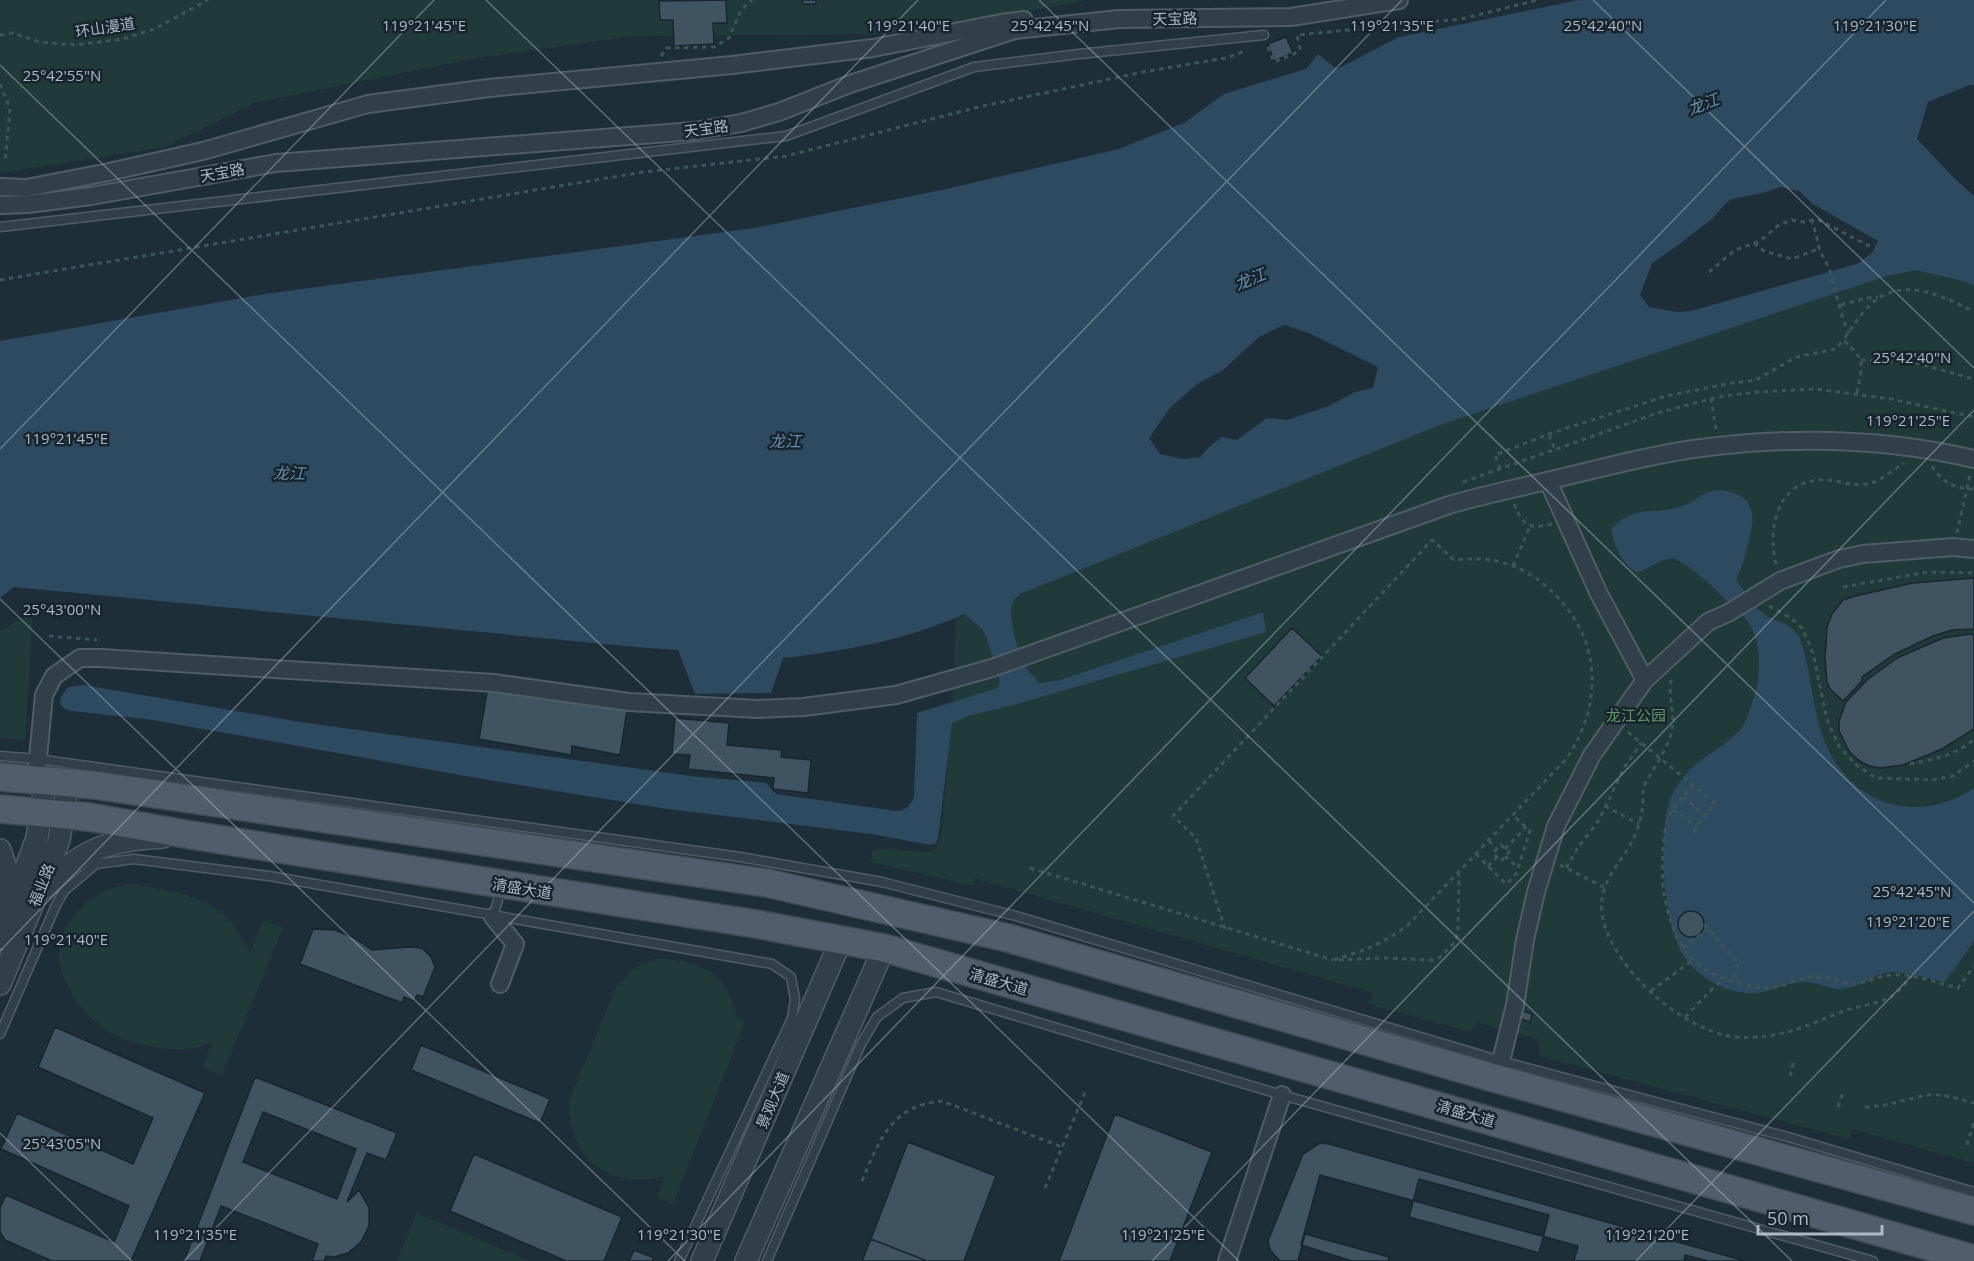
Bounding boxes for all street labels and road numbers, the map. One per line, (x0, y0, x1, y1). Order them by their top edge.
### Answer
street label: 天宝路 (1152, 8, 1198, 28)
street label: 环山漫道 (74, 12, 136, 42)
street label: 天宝路 (682, 115, 730, 141)
street label: 天宝路 (198, 158, 246, 186)
street label: 福业路 (23, 860, 59, 910)
street label: 清盛大道 (491, 873, 553, 903)
street label: 清盛大道 (967, 963, 1031, 999)
street label: 景观大道 (751, 1068, 793, 1132)
street label: 清盛大道 (1434, 1095, 1498, 1131)

